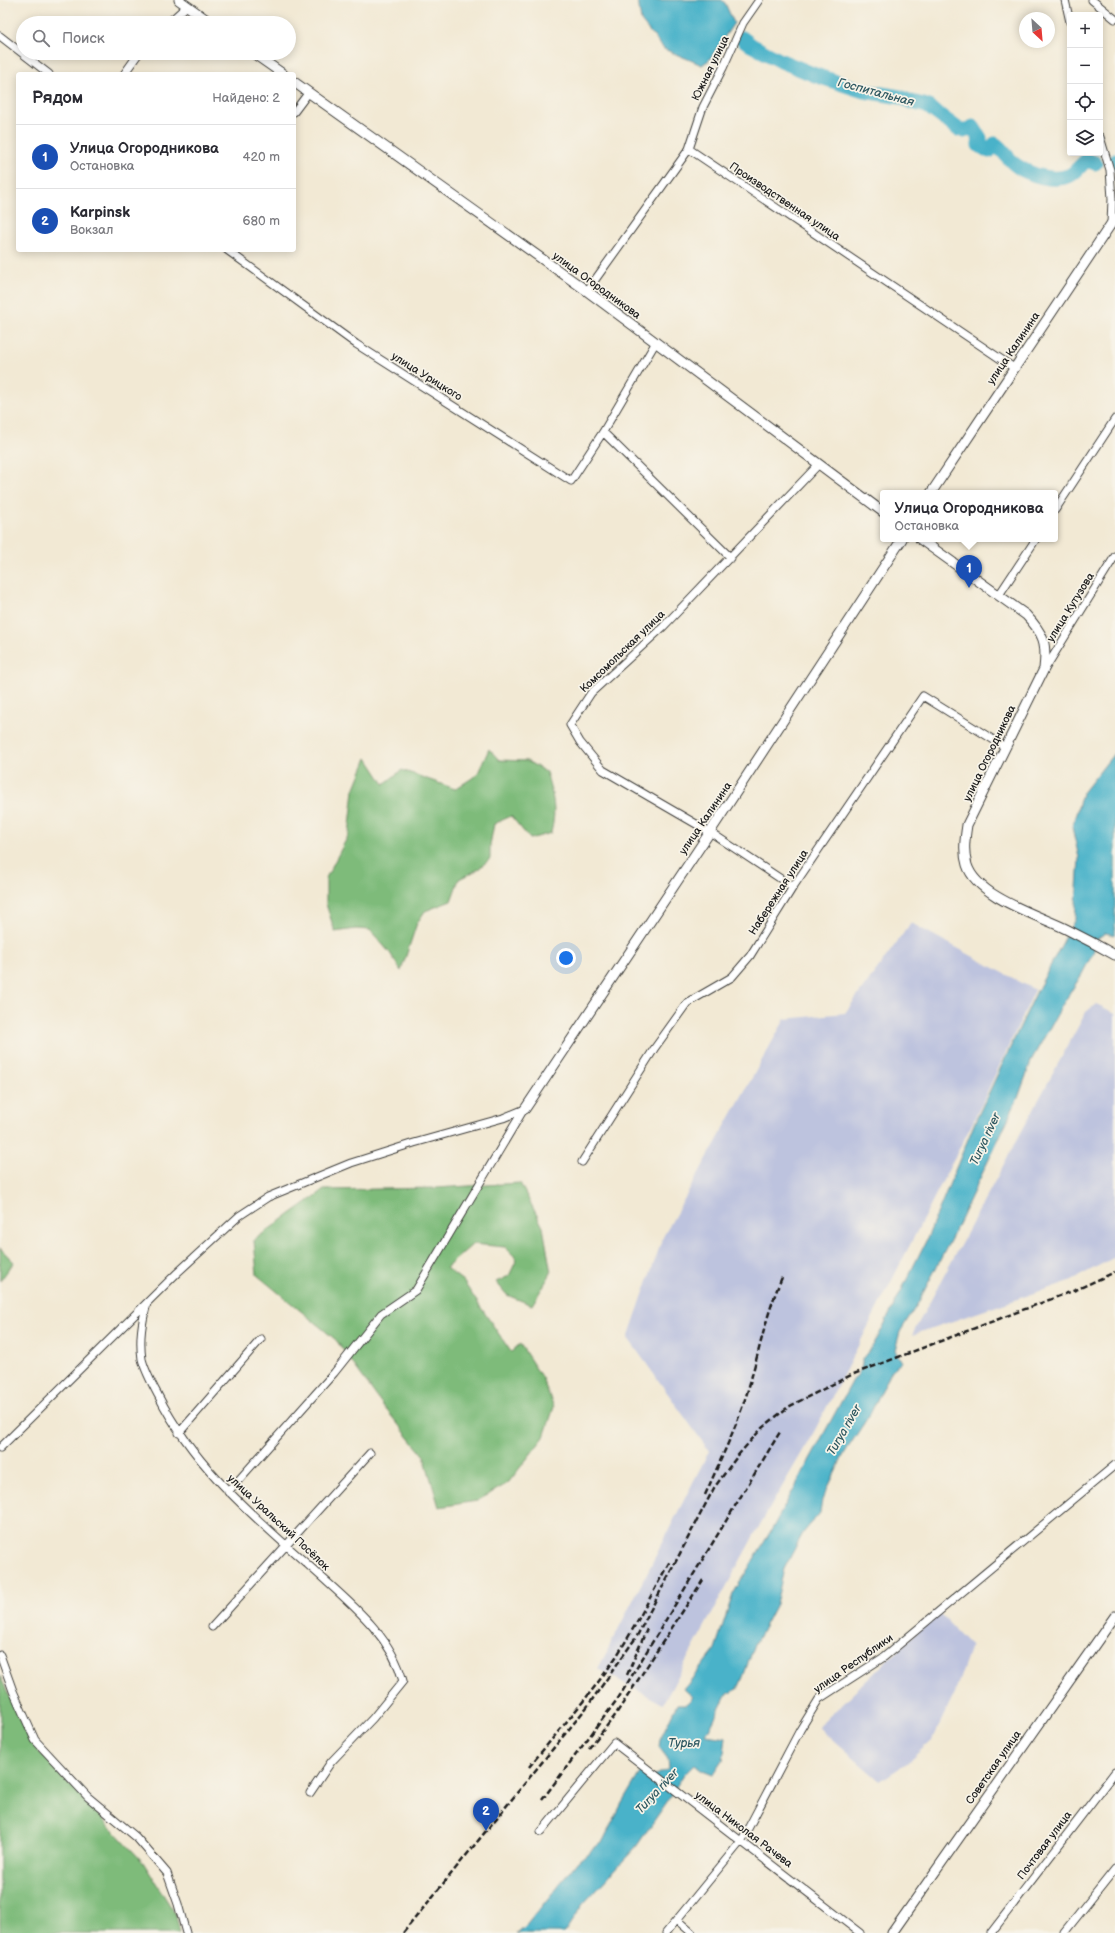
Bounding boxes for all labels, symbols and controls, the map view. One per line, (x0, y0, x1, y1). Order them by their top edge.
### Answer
north arrow (1019, 12, 1055, 48)
map controls (1067, 12, 1103, 156)
button: + (1067, 12, 1103, 48)
search box (16, 16, 296, 60)
icon: search (30, 27, 52, 49)
text: Поиск (62, 29, 105, 48)
street label: Южная улица (689, 33, 732, 103)
button: − (1067, 48, 1103, 84)
water label: Госпитальная (836, 75, 916, 110)
button: locate (1067, 84, 1103, 120)
text: Рядом (32, 88, 83, 108)
text: Найдено: 2 (212, 90, 280, 106)
button: layers (1067, 120, 1103, 156)
text: Улица Огородникова (70, 139, 219, 158)
text: 1 (42, 149, 48, 165)
text: 420 m (242, 149, 280, 165)
text: Остановка (70, 158, 135, 174)
street label: Производственная улица (727, 160, 843, 244)
text: Karpinsk (70, 203, 130, 222)
text: 2 (41, 213, 49, 229)
text: 680 m (243, 213, 280, 229)
text: Вокзал (70, 222, 113, 238)
street label: улица Огородникова (550, 249, 644, 322)
street label: улица Калинина (984, 309, 1043, 387)
street label: улица Урицкого (389, 350, 465, 403)
popup (880, 490, 1058, 542)
text: Улица Огородникова (895, 499, 1043, 518)
text: Остановка (895, 518, 959, 534)
pin: 1 (956, 555, 982, 588)
street label: улица Кутузова (1044, 570, 1097, 644)
street label: Комсомольская улица (577, 607, 668, 695)
street label: улица Огородникова (960, 703, 1019, 803)
street label: улица Калинина (676, 779, 735, 857)
street label: Набережная улица (746, 847, 811, 937)
your location (556, 948, 576, 968)
water label: Turya river (967, 1109, 1005, 1168)
water label: Turya river (824, 1401, 866, 1458)
street label: улица Уральский Посёлок (225, 1472, 333, 1573)
street label: улица Республики (811, 1631, 895, 1696)
street label: Советская улица (963, 1728, 1024, 1807)
water label: Турья (668, 1736, 700, 1751)
water label: Turya river (633, 1765, 683, 1817)
street label: улица Николая Рачева (693, 1789, 795, 1870)
pin: 2 (473, 1798, 499, 1831)
street label: Почтовая улица (1015, 1808, 1075, 1882)

